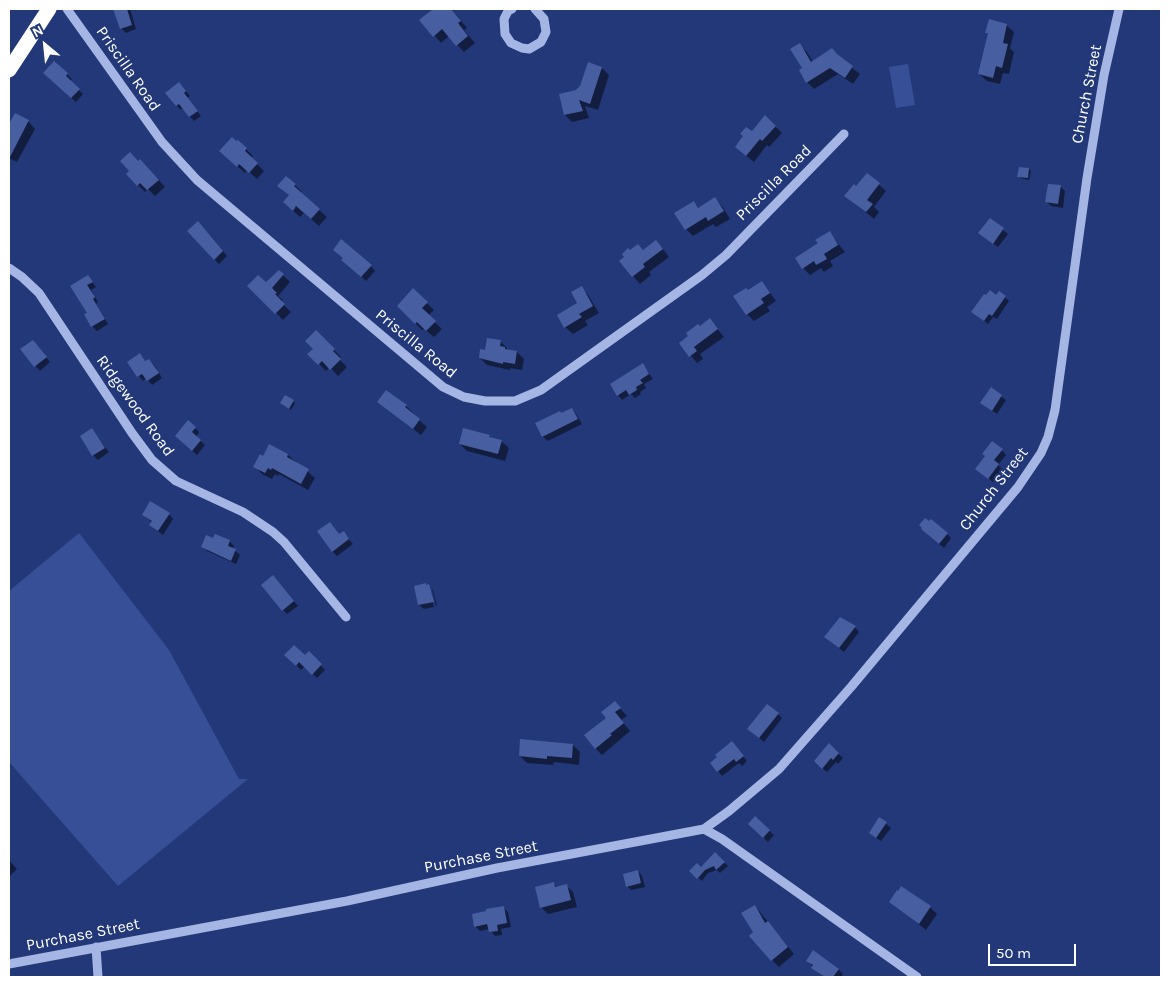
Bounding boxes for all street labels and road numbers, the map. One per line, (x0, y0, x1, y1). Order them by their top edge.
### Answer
street label: Priscilla Road (92, 23, 164, 115)
street label: Church Street (1068, 43, 1106, 145)
street label: Priscilla Road (732, 141, 816, 225)
street label: Priscilla Road (371, 305, 461, 383)
street label: Ridgewood Road (92, 352, 178, 460)
street label: Church Street (955, 443, 1033, 535)
street label: Purchase Street (423, 837, 539, 877)
street label: Purchase Street (25, 915, 141, 955)

